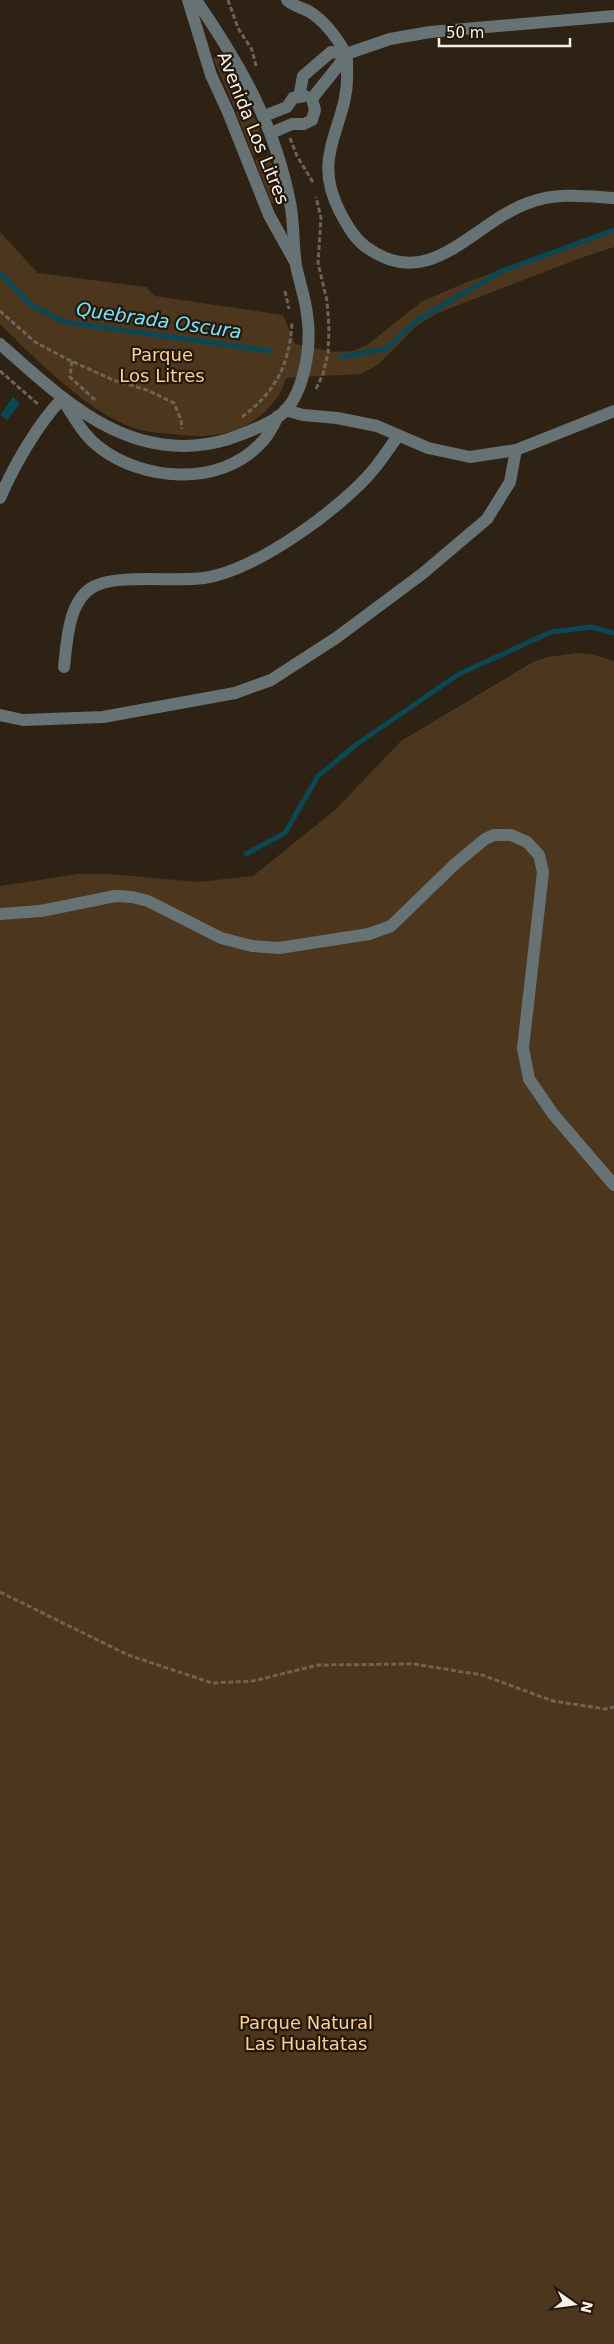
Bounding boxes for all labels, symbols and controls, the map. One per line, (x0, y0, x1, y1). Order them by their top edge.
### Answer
scale bar (439, 15, 570, 47)
text: 50 m (446, 24, 484, 42)
street label: Avenida Los Litres (213, 48, 294, 207)
water label: Quebrada Oscura (75, 298, 243, 342)
park label: Parque Los Litres (119, 344, 205, 386)
park label: Parque Natural Las Hualtatas (239, 2012, 373, 2054)
north arrow (549, 2279, 599, 2329)
text: N (577, 2300, 596, 2315)

